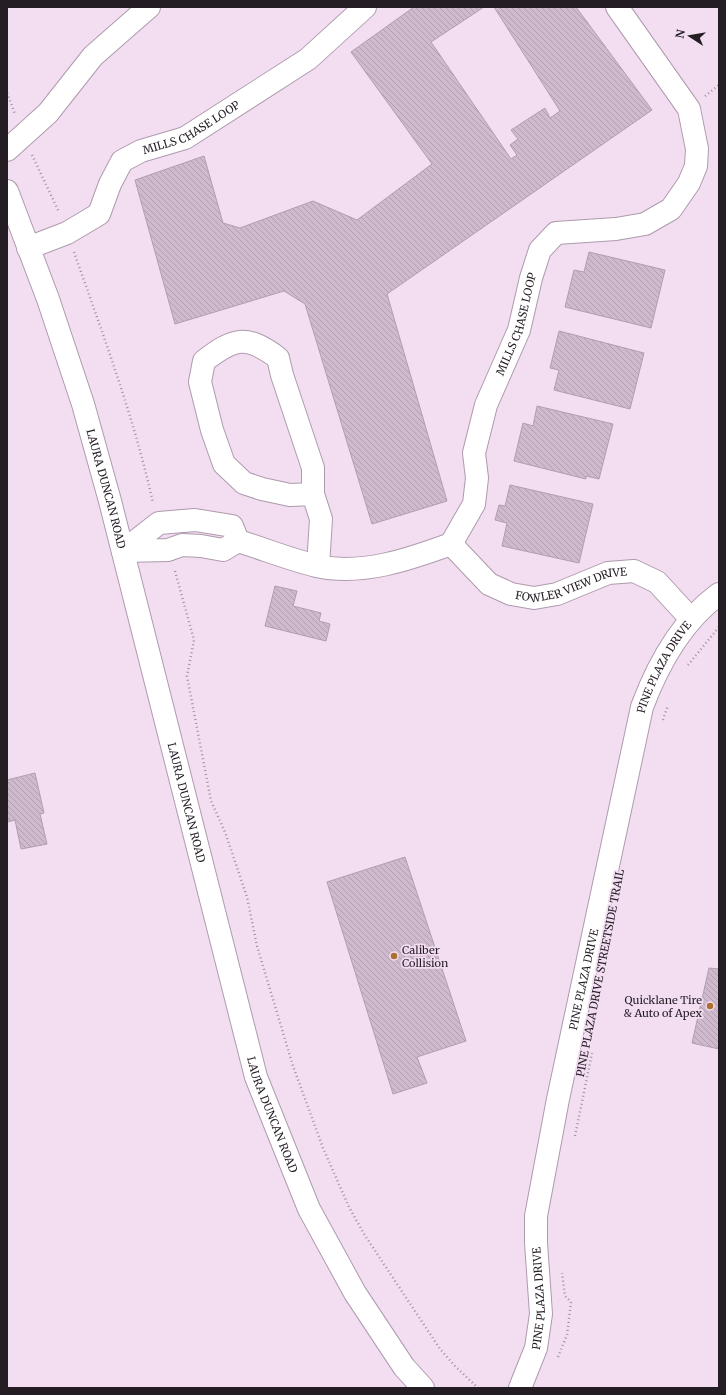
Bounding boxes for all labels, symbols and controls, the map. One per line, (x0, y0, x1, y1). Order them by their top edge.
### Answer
north arrow (670, 16, 710, 56)
text: N (672, 28, 688, 40)
street label: MILLS CHASE LOOP (141, 98, 242, 157)
street label: MILLS CHASE LOOP (493, 271, 539, 378)
street label: LAURA DUNCAN ROAD (83, 427, 129, 550)
street label: FOWLER VIEW DRIVE (514, 565, 628, 606)
street label: PINE PLAZA DRIVE (634, 618, 694, 714)
street label: LAURA DUNCAN ROAD (165, 741, 208, 864)
street label: PINE PLAZA DRIVE STREETSIDE TRAIL (573, 868, 627, 1078)
street label: PINE PLAZA DRIVE (566, 927, 600, 1031)
place label: Caliber Collision (402, 943, 449, 970)
marker: Caliber Collision (389, 951, 399, 961)
place label: Quicklane Tire & Auto of Apex (624, 993, 702, 1020)
marker: Quicklane Tire & Auto of Apex (705, 1001, 715, 1011)
street label: LAURA DUNCAN ROAD (244, 1055, 301, 1175)
street label: PINE PLAZA DRIVE (529, 1247, 548, 1351)

